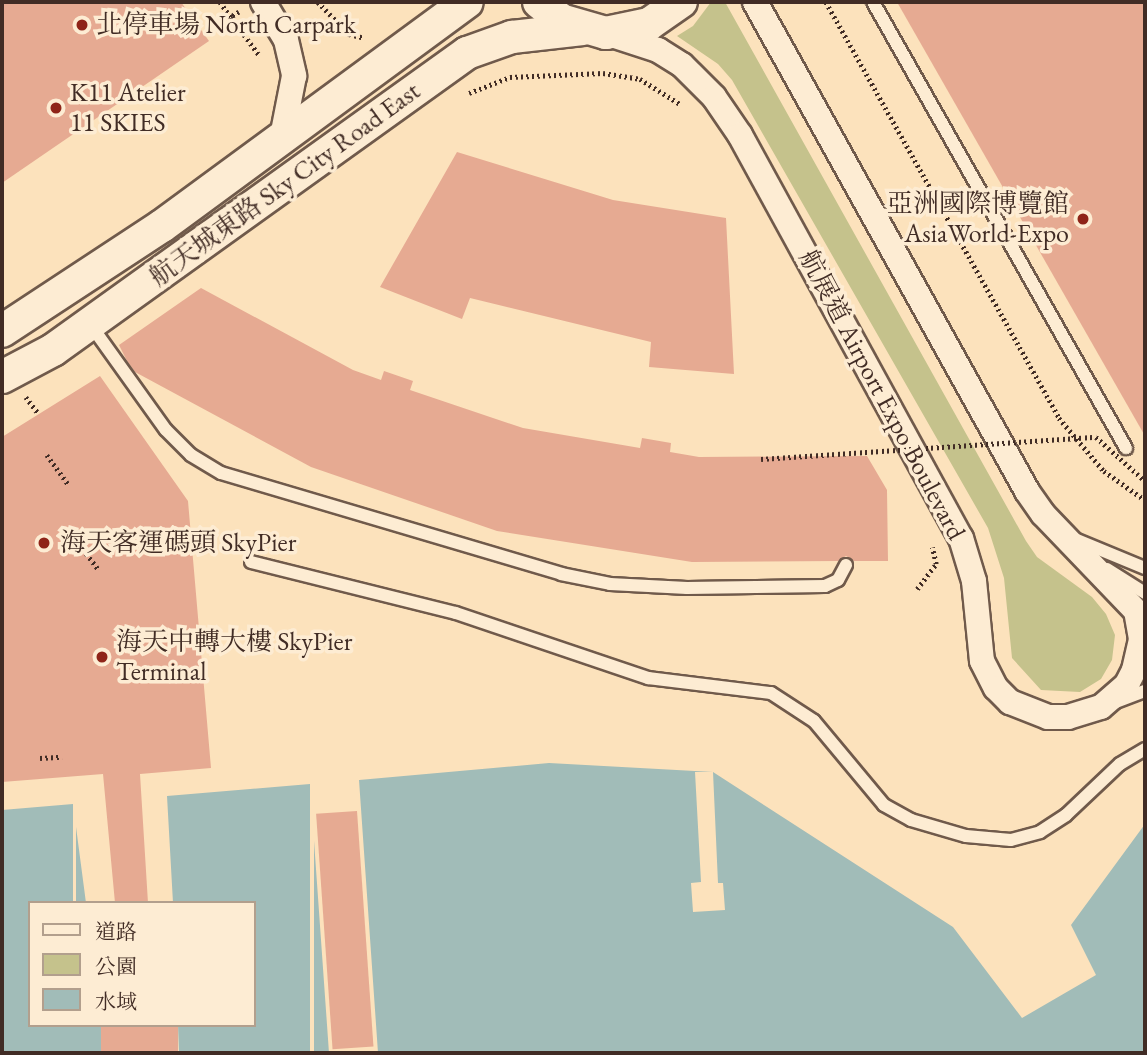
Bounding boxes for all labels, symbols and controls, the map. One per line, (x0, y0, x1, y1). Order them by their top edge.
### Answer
place label: 北停車場 North Carpark (96, 9, 356, 41)
marker: 北停車場 North Carpark (74, 17, 90, 33)
street label: 航天城東路 Sky City Road East (144, 76, 426, 292)
place label: K11 Atelier 11 SKIES (70, 77, 186, 138)
marker: K11 Atelier 11 SKIES (48, 100, 64, 116)
place label: 亞洲國際博覽館 AsiaWorld-Expo (887, 188, 1069, 249)
marker: 亞洲國際博覽館 AsiaWorld-Expo (1075, 211, 1091, 227)
street label: 航展道 Airport Expo Boulevard (792, 245, 972, 545)
place label: 海天客運碼頭 SkyPier (60, 527, 296, 559)
marker: 海天客運碼頭 SkyPier (34, 533, 54, 553)
place label: 海天中轉大樓 SkyPier Terminal (116, 626, 352, 688)
marker: 海天中轉大樓 SkyPier Terminal (94, 649, 110, 665)
legend (28, 901, 256, 1027)
text: 道路 (95, 918, 137, 945)
text: 公園 (95, 953, 137, 980)
text: 水域 (95, 988, 137, 1015)

